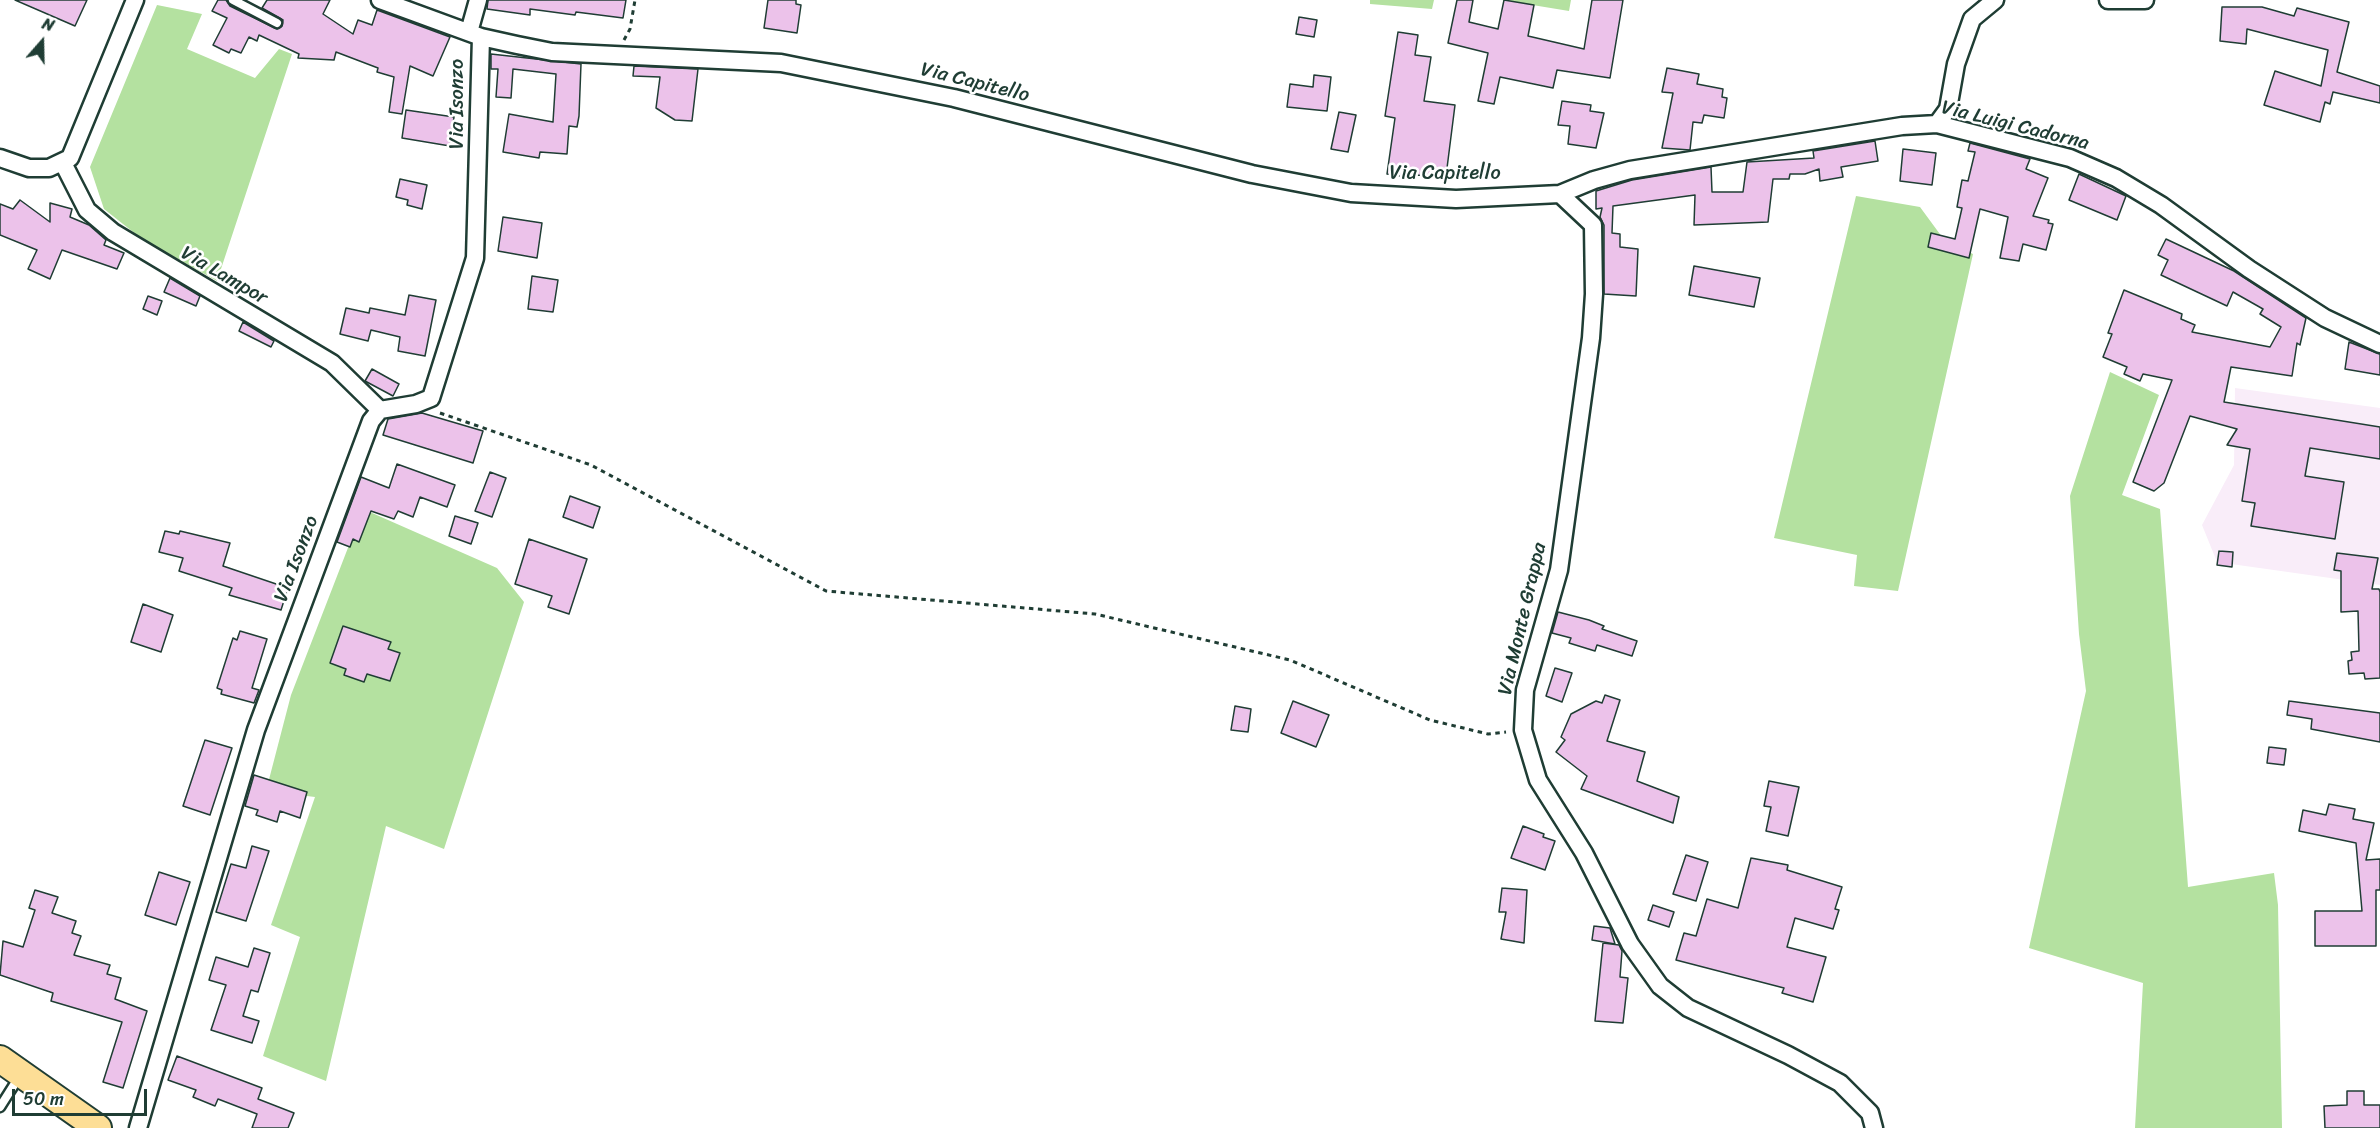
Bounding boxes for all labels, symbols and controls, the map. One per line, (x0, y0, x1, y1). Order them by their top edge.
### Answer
text: N (38, 9, 58, 40)
north arrow (12, 12, 72, 72)
street label: Via Capitello (918, 58, 1032, 108)
street label: Via Isonzo (446, 59, 470, 149)
street label: Via Luigi Cadorna (1939, 96, 2091, 156)
street label: Via Capitello (1389, 162, 1501, 186)
street label: Via Lampor (176, 242, 272, 310)
street label: Via Isonzo (270, 513, 324, 605)
street label: Via Monte Grappa (1494, 540, 1552, 698)
scale bar (15, 1077, 150, 1115)
text: 50 m (23, 1083, 64, 1115)

